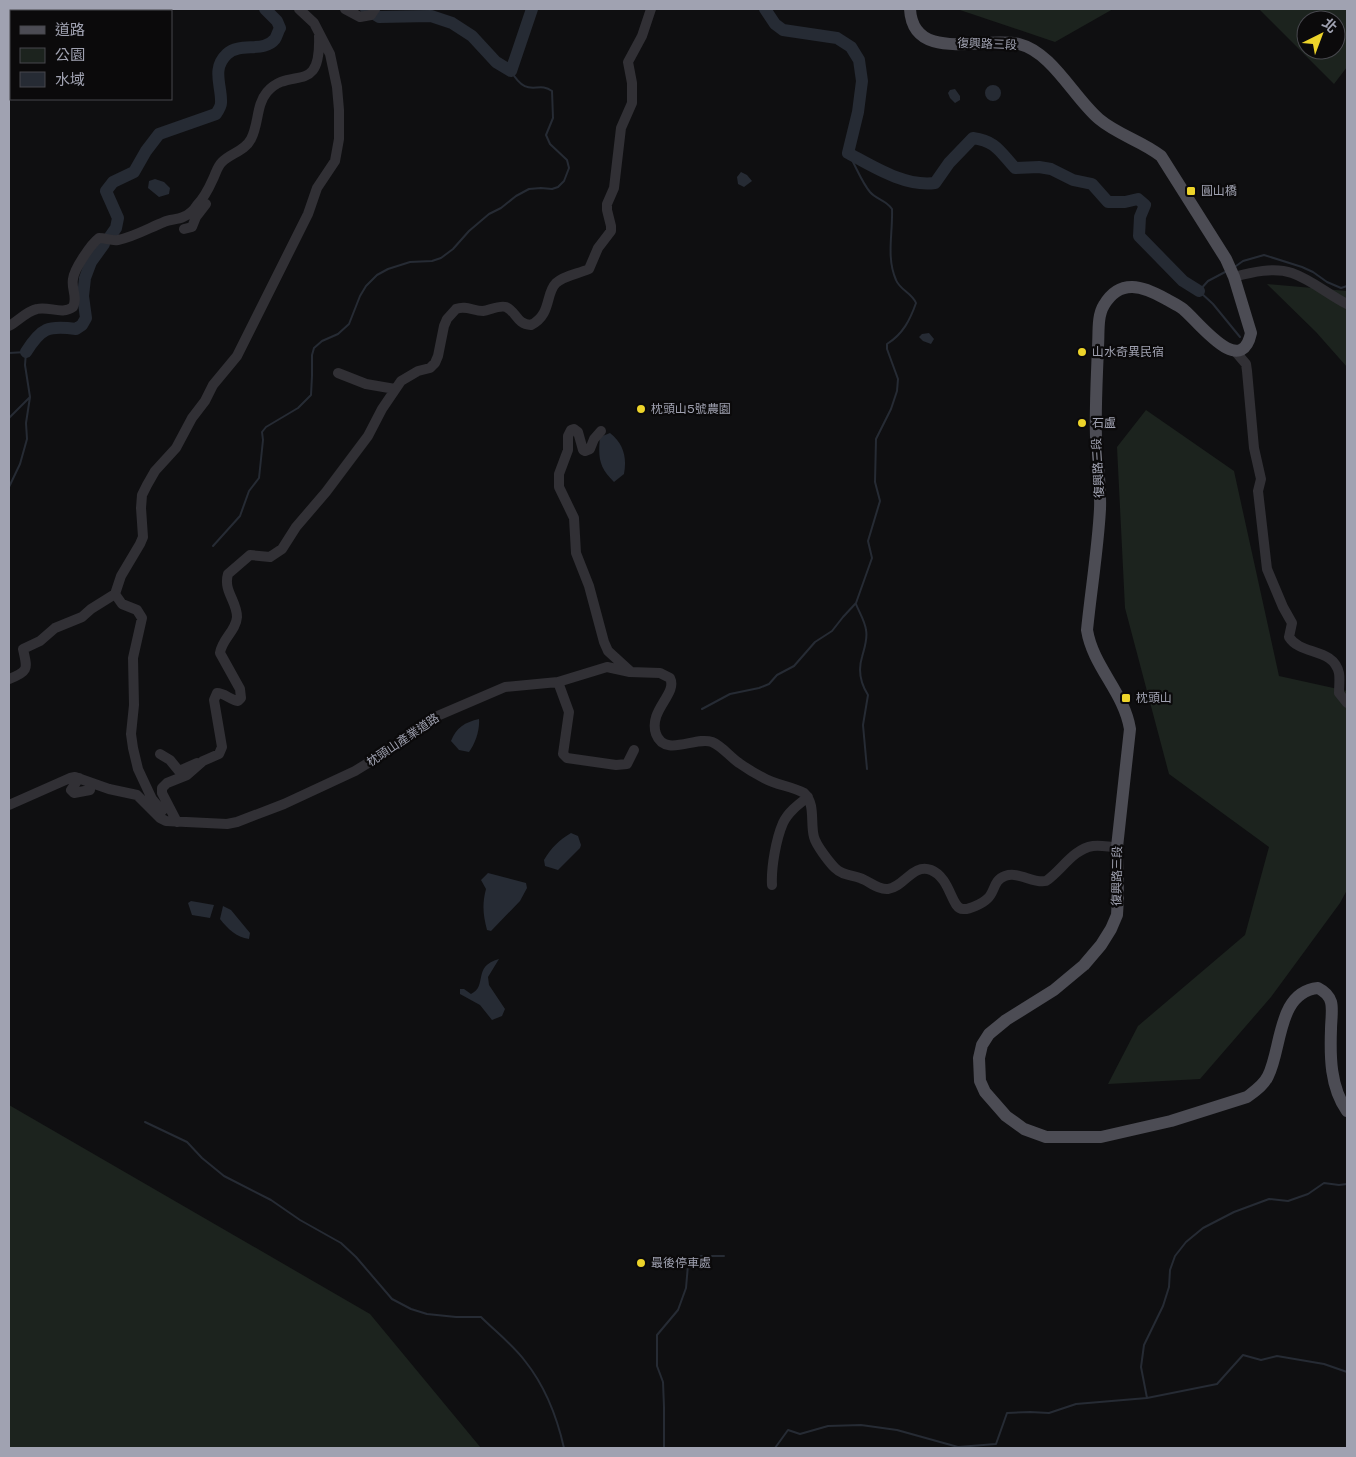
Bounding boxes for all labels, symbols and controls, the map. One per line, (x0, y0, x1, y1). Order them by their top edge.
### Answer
legend (10, 10, 172, 100)
north arrow (1296, 10, 1346, 60)
text: 北 (1319, 15, 1340, 36)
text: 道路 (55, 21, 85, 38)
street label: 復興路三段 (957, 36, 1017, 52)
text: 公園 (55, 46, 85, 63)
text: 水域 (55, 71, 85, 88)
place label: 圓山橋 (1201, 184, 1237, 198)
marker: 圓山橋 (1185, 185, 1197, 197)
place label: 山水奇異民宿 (1092, 345, 1164, 359)
marker: 山水奇異民宿 (1076, 346, 1088, 358)
place label: 枕頭山5號農園 (651, 402, 731, 416)
marker: 枕頭山5號農園 (635, 403, 647, 415)
place label: 石盧 (1092, 416, 1116, 430)
marker: 石盧 (1076, 417, 1088, 429)
street label: 復興路三段 (1089, 438, 1107, 498)
place label: 枕頭山 (1136, 691, 1172, 705)
marker: 枕頭山 (1120, 692, 1132, 704)
street label: 枕頭山產業道路 (364, 711, 442, 769)
street label: 復興路三段 (1109, 846, 1125, 906)
place label: 最後停車處 (651, 1256, 711, 1270)
marker: 最後停車處 (635, 1257, 647, 1269)

